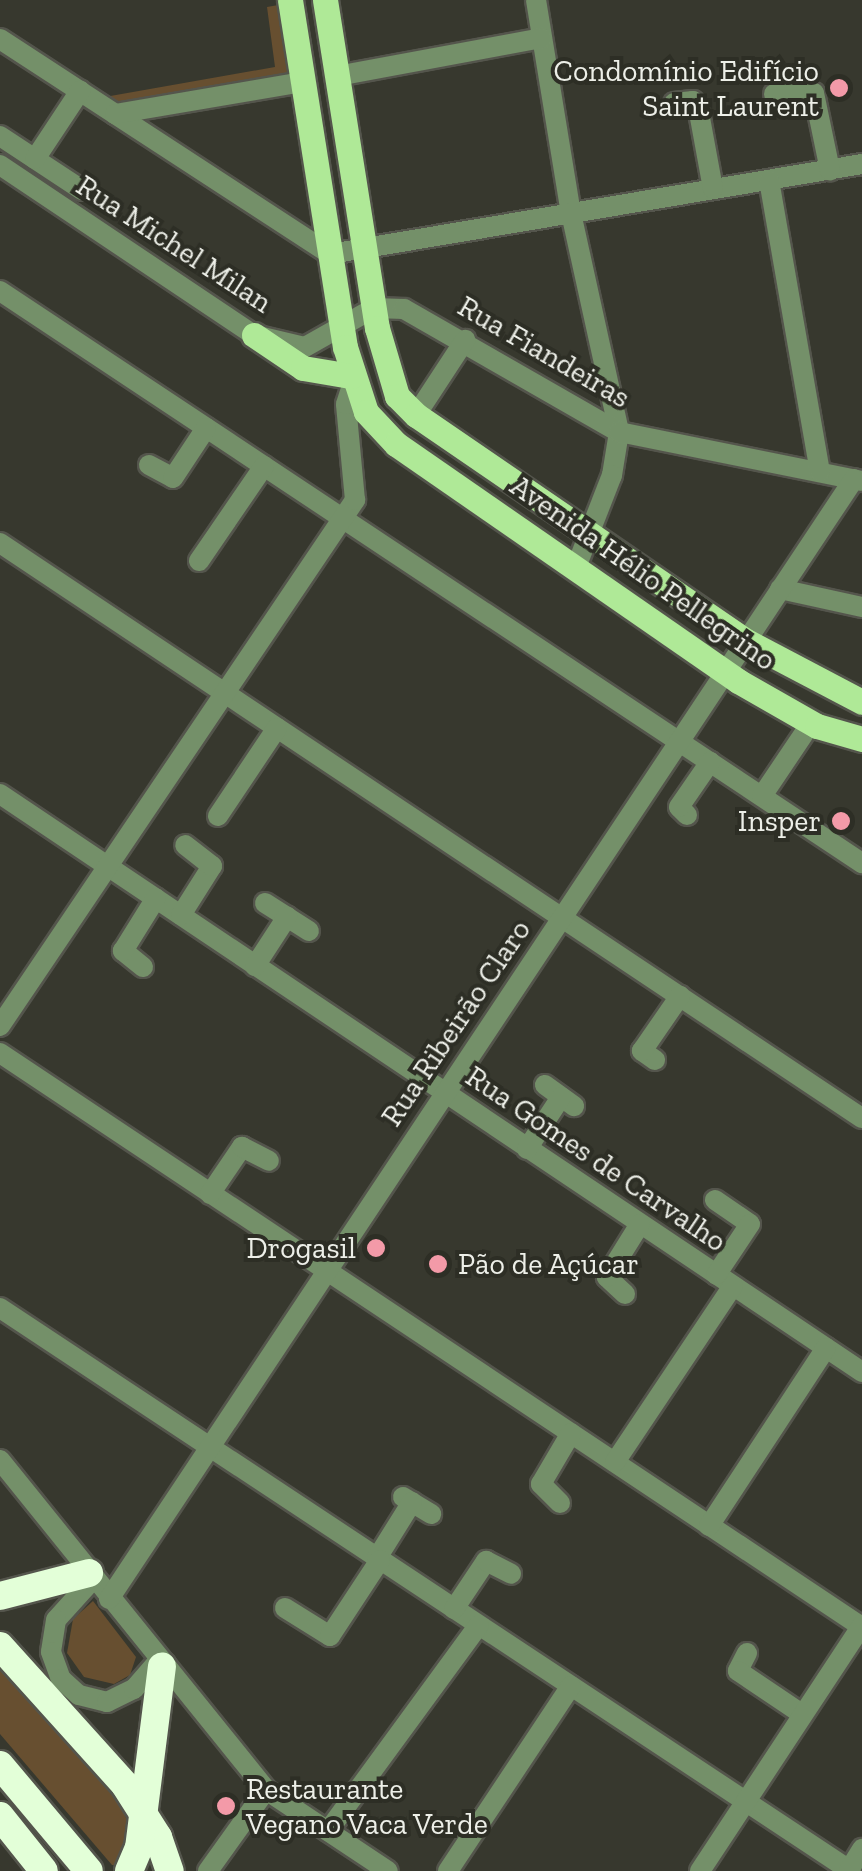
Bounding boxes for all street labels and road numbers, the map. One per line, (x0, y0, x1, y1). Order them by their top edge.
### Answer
street label: Rua Michel Milan (70, 167, 278, 321)
street label: Rua Fiandeiras (452, 288, 636, 416)
street label: Avenida Hélio Pellegrino (503, 468, 783, 678)
street label: Rua Ribeirão Claro (374, 913, 538, 1133)
street label: Rua Gomes de Carvalho (459, 1058, 733, 1260)

